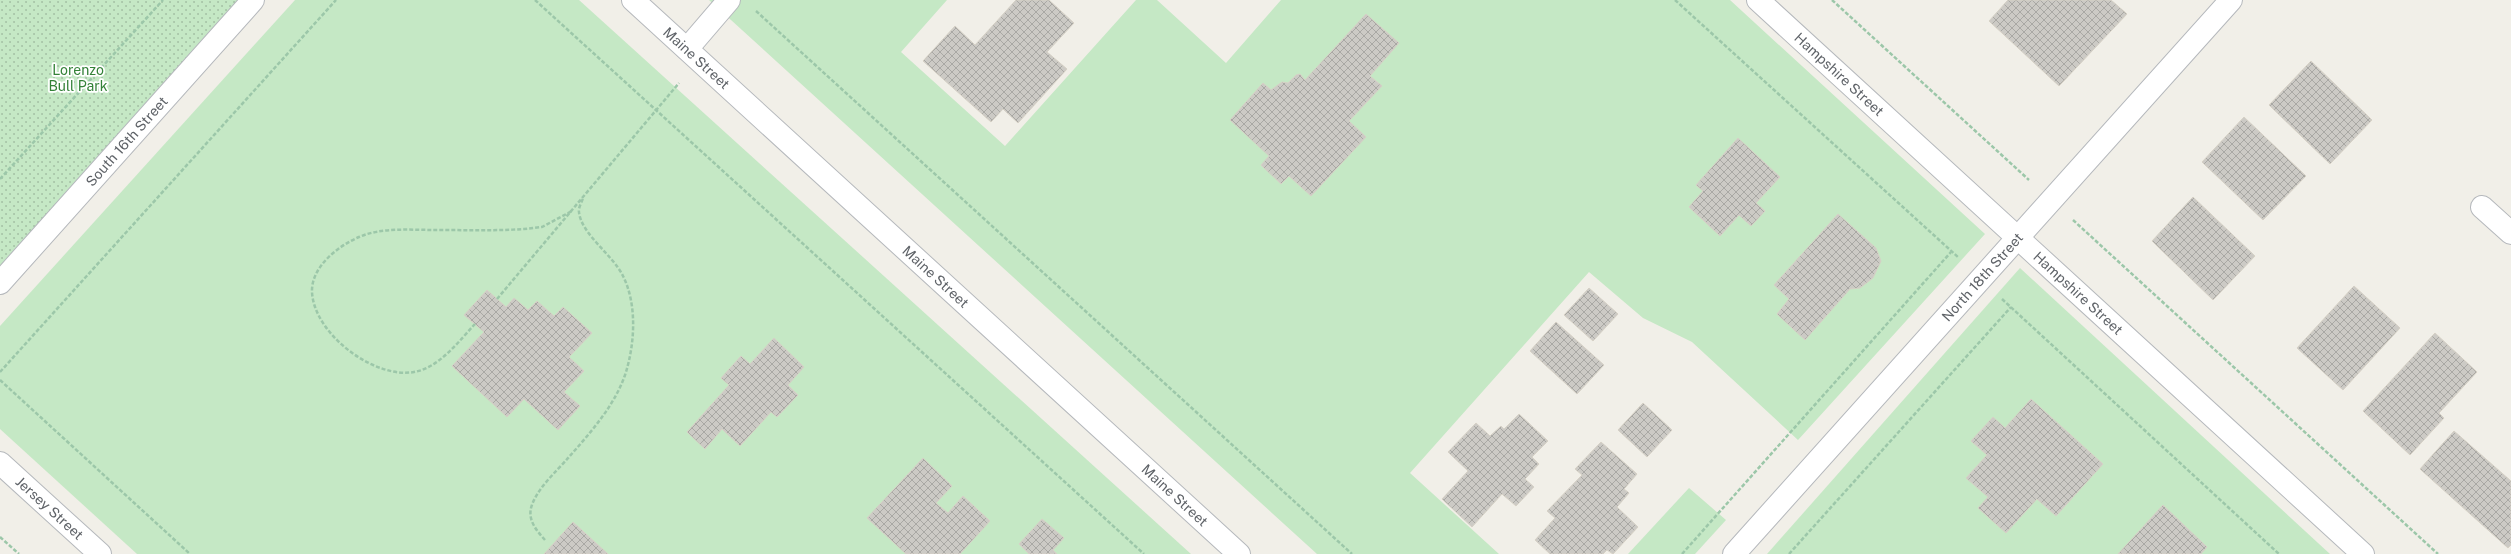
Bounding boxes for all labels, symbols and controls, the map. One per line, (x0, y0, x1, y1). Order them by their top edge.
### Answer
street label: Maine Street (660, 24, 733, 92)
street label: Hampshire Street (1791, 30, 1887, 119)
park label: Lorenzo Bull Park (48, 62, 108, 94)
street label: South 16th Street (82, 93, 171, 189)
street label: North 18th Street (1939, 230, 2026, 325)
street label: Maine Street (899, 242, 972, 311)
street label: Hampshire Street (2030, 248, 2126, 338)
street label: Maine Street (1138, 461, 1211, 529)
street label: Jersey Street (13, 473, 87, 543)

